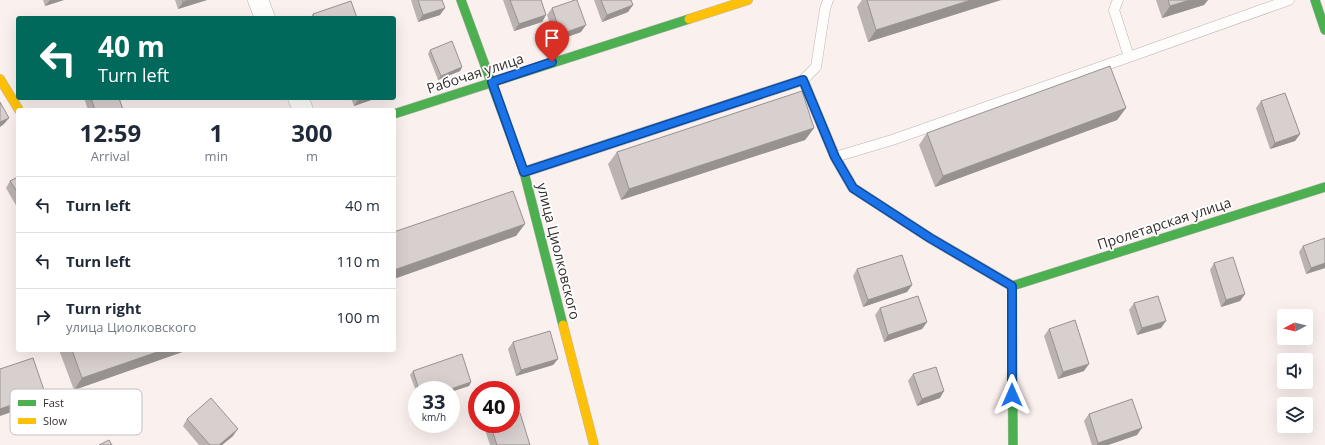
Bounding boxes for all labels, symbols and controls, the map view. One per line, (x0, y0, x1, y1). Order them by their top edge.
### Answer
pin (535, 21, 569, 62)
text: 40 m (98, 27, 165, 65)
icon: arrive (541, 27, 563, 49)
icon: left (32, 32, 84, 84)
street label: Рабочая улица (424, 48, 526, 98)
text: Turn left (98, 63, 169, 87)
text: 12:59 (79, 116, 141, 149)
text: 1 (209, 116, 223, 149)
text: 300 (291, 116, 333, 149)
text: Arrival (91, 147, 130, 165)
text: min (205, 147, 228, 165)
text: m (306, 147, 318, 165)
street label: улица Циолковского (533, 181, 585, 321)
street label: Пролетарская улица (1095, 192, 1233, 254)
icon: left (32, 194, 54, 216)
text: Turn left (66, 195, 131, 215)
text: 40 m (345, 195, 380, 215)
icon: left (32, 250, 54, 272)
text: Turn left (66, 251, 131, 271)
text: 110 m (336, 251, 380, 271)
text: Turn right (66, 298, 141, 318)
icon: right (32, 306, 54, 328)
text: 100 m (336, 307, 380, 327)
north arrow (1277, 309, 1313, 345)
map controls (1277, 309, 1313, 433)
text: улица Циолковского (66, 318, 196, 336)
button: sound (1277, 353, 1313, 389)
position arrow (991, 374, 1033, 416)
speed limit sign: 40 (468, 381, 520, 433)
text: 33 (423, 388, 445, 415)
legend (10, 389, 142, 435)
text: Fast (43, 395, 64, 410)
button: layers (1277, 397, 1313, 433)
text: km/h (422, 410, 446, 424)
text: Slow (43, 413, 67, 428)

